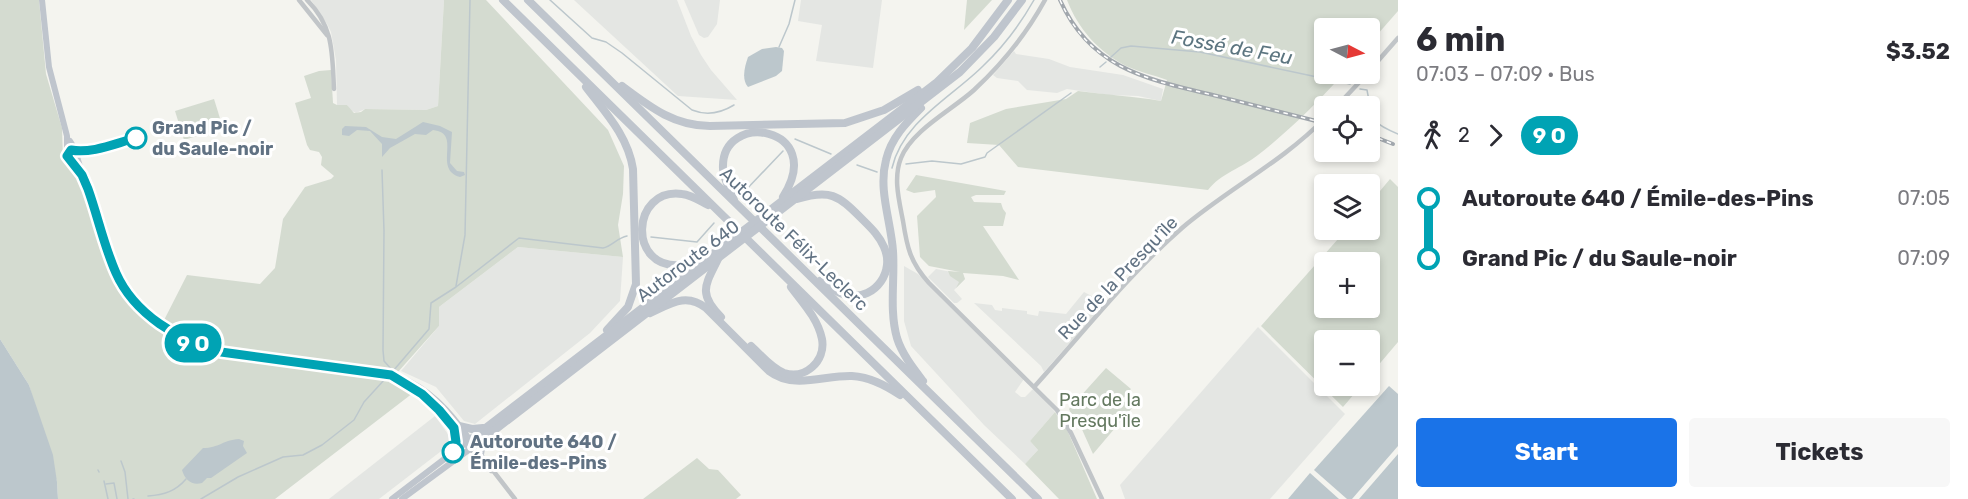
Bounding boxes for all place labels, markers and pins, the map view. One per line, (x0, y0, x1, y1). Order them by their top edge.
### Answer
place label: Grand Pic / du Saule-noir (152, 117, 273, 160)
marker: Grand Pic / du Saule-noir (125, 127, 147, 149)
place label: Autoroute 640 / Émile-des-Pins (470, 431, 617, 474)
marker: Autoroute 640 / Émile-des-Pins (442, 441, 464, 463)

